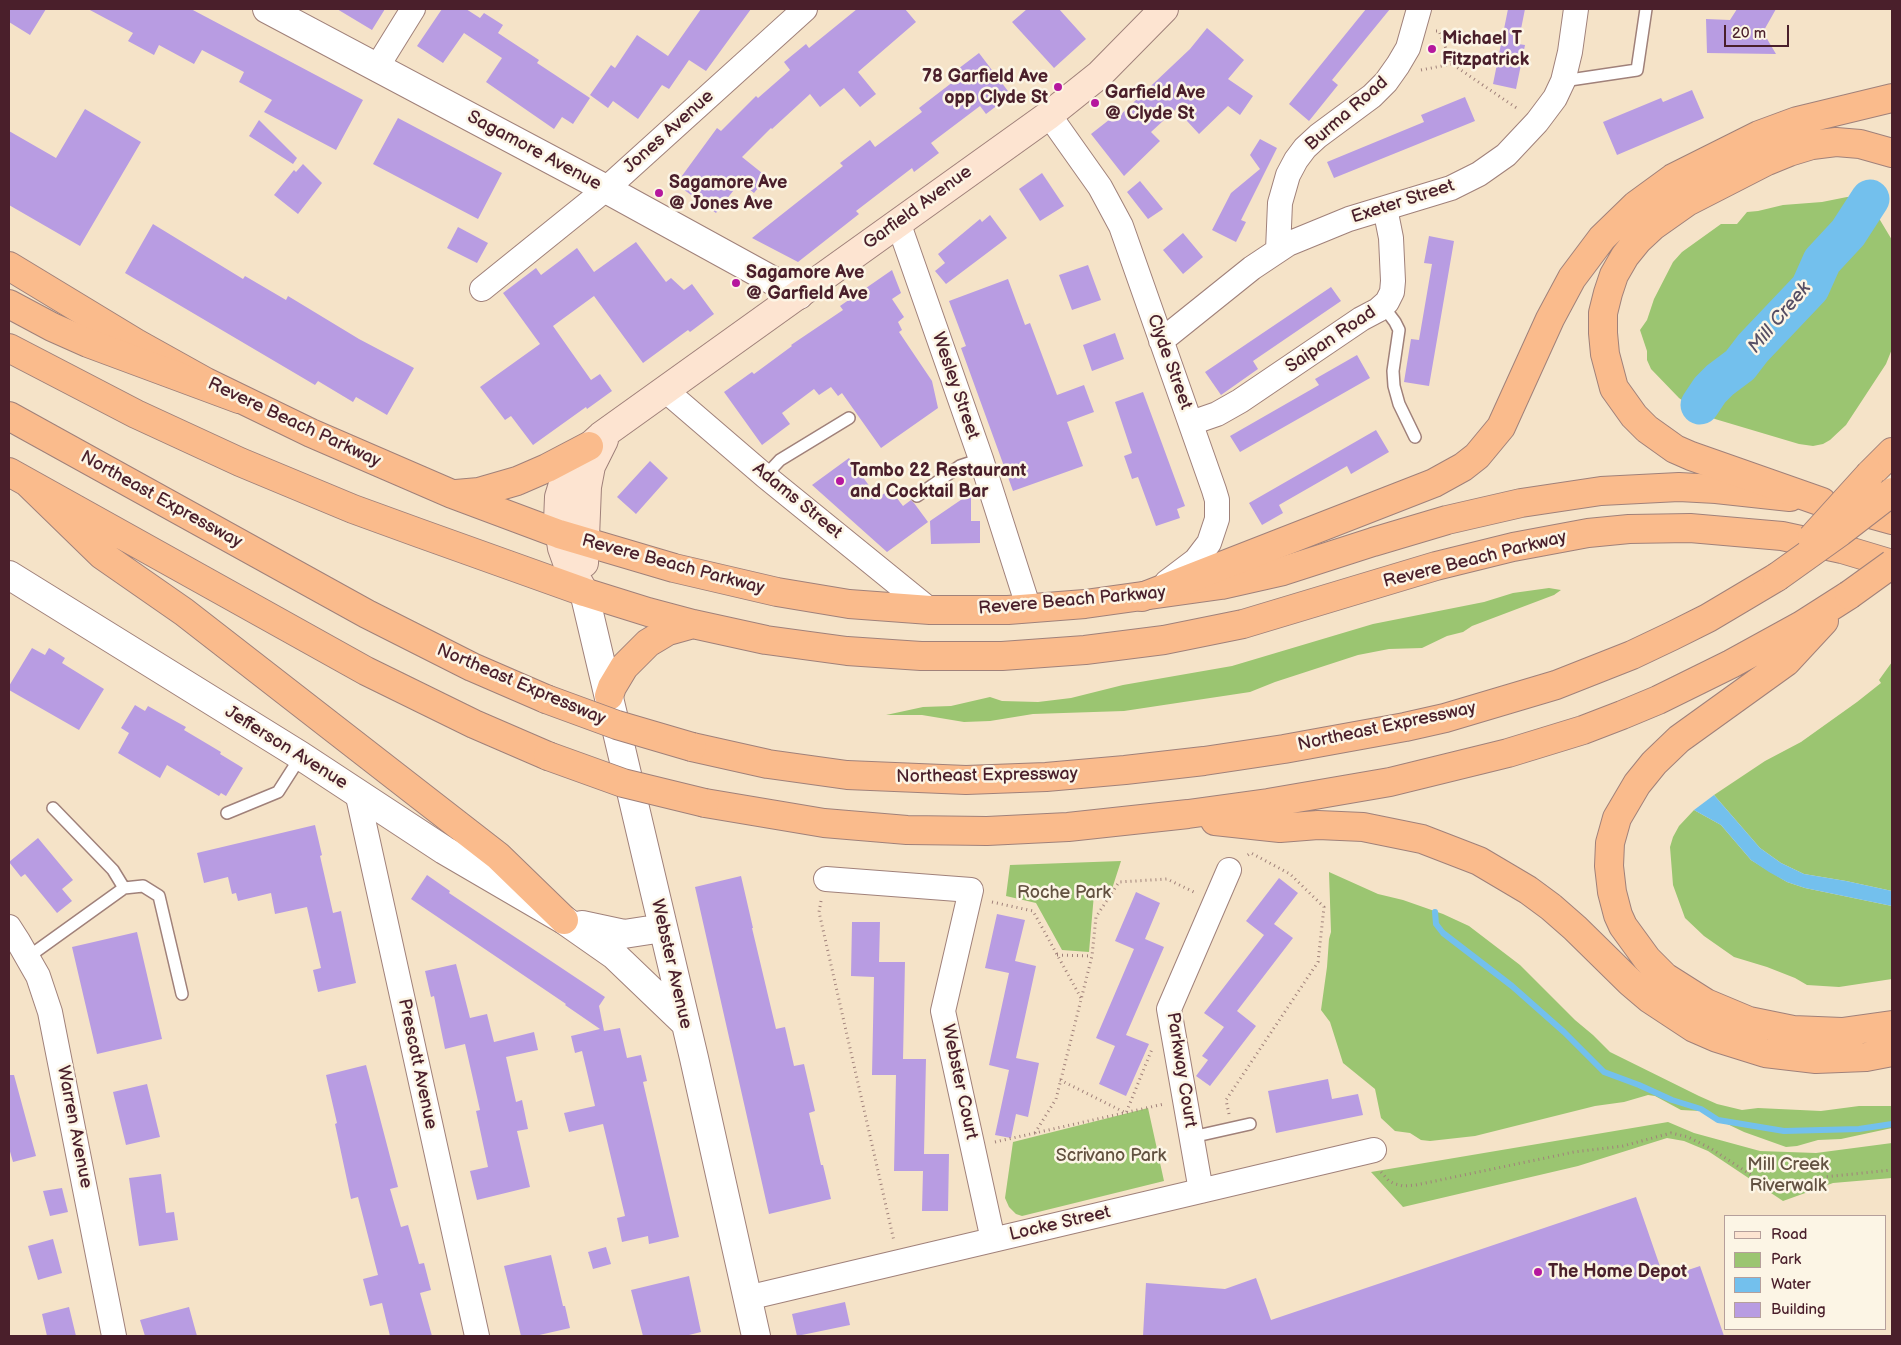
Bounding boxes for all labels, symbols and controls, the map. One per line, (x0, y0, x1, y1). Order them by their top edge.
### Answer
scale bar (1726, 15, 1791, 47)
text: 20 m (1732, 24, 1766, 43)
place label: Michael T Fitzpatrick (1442, 28, 1529, 70)
marker: Michael T Fitzpatrick (1426, 43, 1438, 55)
place label: 78 Garfield Ave opp Clyde St (922, 66, 1048, 108)
street label: Burma Road (1301, 72, 1393, 156)
marker: 78 Garfield Ave opp Clyde St (1052, 81, 1064, 93)
place label: Garfield Ave @ Clyde St (1105, 82, 1205, 125)
street label: Jones Avenue (619, 86, 719, 178)
marker: Garfield Ave @ Clyde St (1089, 97, 1101, 109)
street label: Sagamore Avenue (463, 107, 605, 195)
street label: Garfield Avenue (859, 161, 977, 255)
place label: Sagamore Ave @ Jones Ave (669, 172, 787, 214)
street label: Exeter Street (1349, 175, 1457, 229)
marker: Sagamore Ave @ Jones Ave (653, 187, 665, 199)
place label: Sagamore Ave @ Garfield Ave (746, 262, 868, 304)
marker: Sagamore Ave @ Garfield Ave (730, 277, 742, 289)
water label: Mill Creek (1744, 278, 1816, 358)
street label: Saipan Road (1282, 302, 1380, 378)
street label: Clyde Street (1142, 311, 1196, 413)
street label: Wesley Street (927, 330, 983, 442)
street label: Revere Beach Parkway (204, 373, 384, 473)
street label: Northeast Expressway (76, 447, 246, 553)
street label: Adams Street (748, 458, 846, 544)
place label: Tambo 22 Restaurant and Cocktail Bar (850, 460, 1026, 502)
marker: Tambo 22 Restaurant and Cocktail Bar (834, 475, 846, 487)
street label: Revere Beach Parkway (1381, 527, 1569, 593)
street label: Revere Beach Parkway (579, 530, 767, 600)
street label: Revere Beach Parkway (977, 582, 1167, 620)
street label: Northeast Expressway (433, 640, 609, 730)
street label: Northeast Expressway (1296, 698, 1478, 756)
street label: Jefferson Avenue (221, 702, 351, 794)
street label: Northeast Expressway (896, 764, 1078, 788)
park label: Roche Park (1017, 882, 1111, 904)
street label: Webster Avenue (646, 897, 696, 1031)
street label: Prescott Avenue (393, 997, 441, 1131)
street label: Parkway Court (1161, 1011, 1201, 1129)
street label: Webster Court (936, 1022, 982, 1142)
street label: Warren Avenue (52, 1064, 96, 1190)
park label: Scrivano Park (1056, 1145, 1166, 1167)
park label: Mill Creek Riverwalk (1747, 1154, 1829, 1196)
street label: Locke Street (1007, 1202, 1113, 1246)
legend (1724, 1215, 1886, 1330)
text: Road (1771, 1225, 1807, 1244)
text: Park (1771, 1250, 1801, 1269)
place label: The Home Depot (1548, 1261, 1687, 1283)
marker: The Home Depot (1532, 1266, 1544, 1278)
text: Water (1771, 1275, 1811, 1294)
text: Building (1771, 1300, 1826, 1319)

